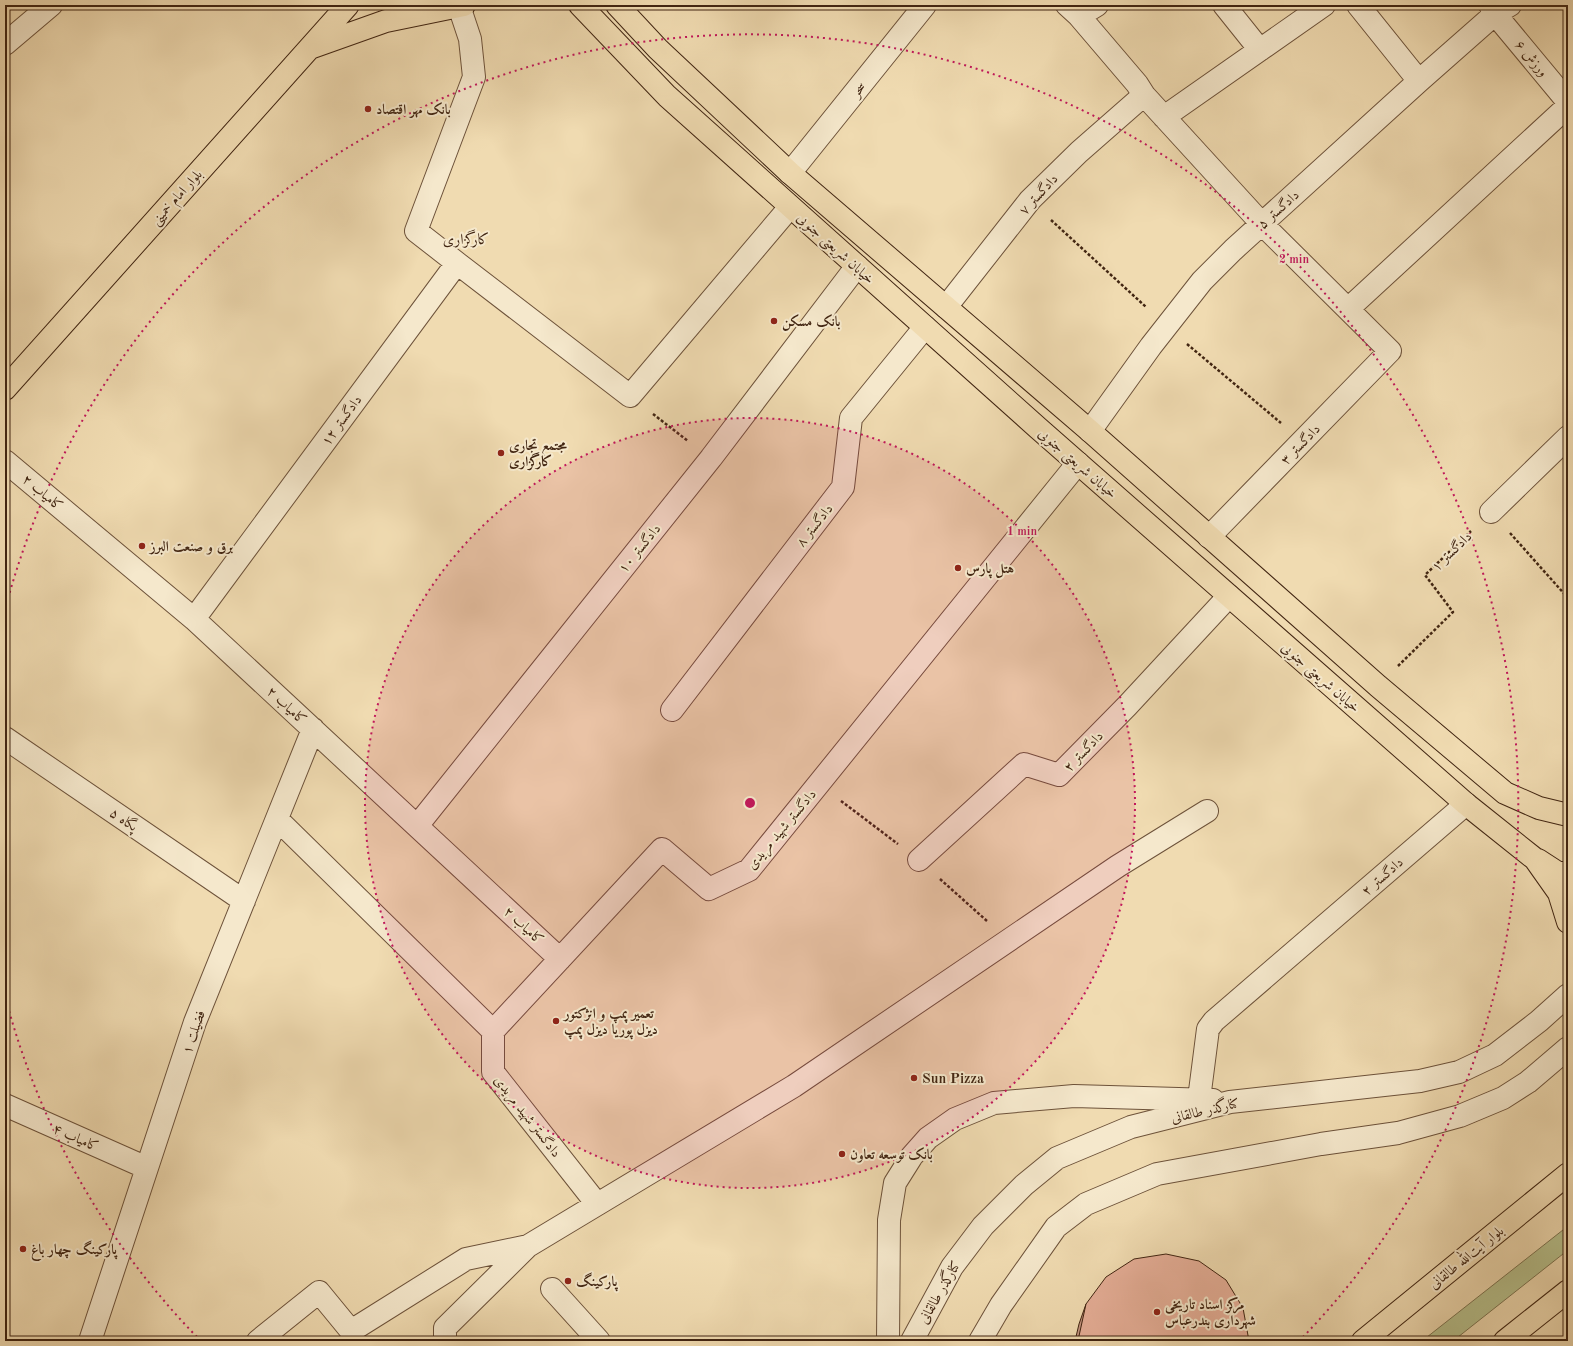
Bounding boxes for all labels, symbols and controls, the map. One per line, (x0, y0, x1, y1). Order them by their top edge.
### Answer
street label: ورزش ۶ (1511, 38, 1550, 80)
street label: سحر (847, 80, 870, 102)
place label: بانک مهر اقتصاد (376, 101, 451, 119)
marker: بانک مهر اقتصاد (363, 104, 373, 114)
street label: بلوار امام خمینی (148, 167, 209, 231)
street label: دادگستر ۷ (1015, 170, 1061, 218)
street label: دادگستر ۵ (1254, 186, 1302, 232)
street label: خیابان شریعتی جنوبی (793, 211, 877, 288)
district label: کارگزاری (443, 229, 489, 248)
text: 2 min (1279, 254, 1309, 266)
place label: بانک مسکن (782, 313, 841, 331)
marker: بانک مسکن (769, 316, 779, 326)
street label: دادگستر ۱۲ (317, 392, 365, 448)
street label: دادگستر ۳ (1277, 420, 1323, 468)
street label: خیابان شریعتی جنوبی (1034, 426, 1119, 503)
place label: مجتمع تجاری کارگزاری (509, 438, 567, 471)
marker: مجتمع تجاری کارگزاری (496, 448, 506, 458)
street label: کامیاب ۲ (19, 471, 66, 514)
street label: دادگستر ۸ (792, 500, 836, 550)
street label: دادگستر ۱۰ (615, 520, 663, 576)
text: 1 min (1007, 526, 1037, 538)
street label: دادگستر ۱ (1427, 528, 1475, 574)
place label: برق و صنعت البرز (148, 540, 234, 555)
marker: برق و صنعت البرز (137, 541, 147, 551)
place label: هتل پارس (966, 562, 1014, 579)
marker: هتل پارس (953, 563, 963, 573)
street label: خیابان شریعتی جنوبی (1277, 640, 1362, 717)
street label: کامیاب ۲ (263, 684, 309, 728)
street label: دادگستر ۲ (1060, 727, 1106, 775)
street label: دادگستر شهید مریدی (743, 786, 821, 873)
centre of rings (743, 796, 757, 810)
street label: پگاه ۵ (105, 803, 143, 837)
street label: دادگستر ۲ (1358, 854, 1406, 898)
street label: کامیاب ۲ (500, 904, 546, 948)
place label: تعمیر پمپ و انژکتور دیزل پوریا دیزل پمپ (562, 1007, 658, 1040)
street label: فضیلت ۱ (180, 1009, 209, 1056)
marker: تعمیر پمپ و انژکتور دیزل پوریا دیزل پمپ (551, 1016, 561, 1026)
street label: دادگستر شهید مریدی (490, 1072, 565, 1161)
place label: Sun Pizza (922, 1072, 984, 1086)
marker: Sun Pizza (909, 1073, 919, 1083)
street label: کنارگذر طالقانی (1169, 1092, 1241, 1127)
street label: کامیاب ۴ (50, 1121, 101, 1155)
place label: بانک توسعه تعاون (850, 1146, 933, 1163)
marker: بانک توسعه تعاون (837, 1149, 847, 1159)
street label: بلوار آیت‌الله طالقانی (1424, 1220, 1507, 1293)
place label: پارکینگ چهار باغ (31, 1240, 118, 1261)
marker: پارکینگ چهار باغ (18, 1244, 28, 1254)
street label: کنارگذر طالقانی (913, 1257, 964, 1327)
place label: پارکینگ (576, 1272, 619, 1292)
marker: پارکینگ (563, 1276, 573, 1286)
place label: مرکز اسناد تاریخی شهرداری بندرعباس (1165, 1297, 1256, 1330)
marker: مرکز اسناد تاریخی شهرداری بندرعباس (1152, 1307, 1162, 1317)

